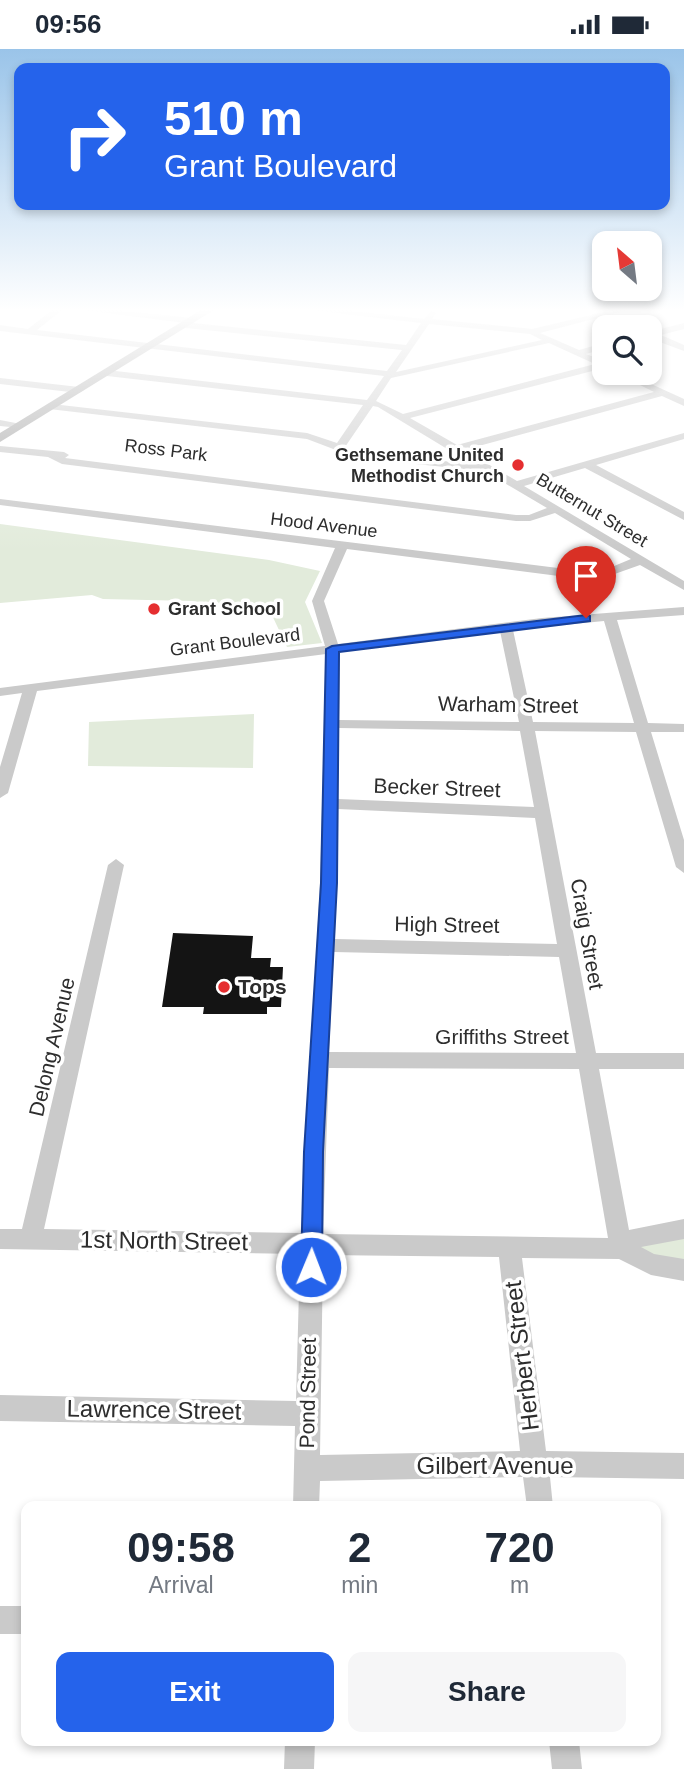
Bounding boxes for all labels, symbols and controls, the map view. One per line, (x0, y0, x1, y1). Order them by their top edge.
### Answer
text: 09:56 (35, 9, 102, 39)
icon: right (49, 91, 140, 182)
text: 510 m (164, 91, 303, 145)
text: Grant Boulevard (164, 148, 397, 184)
north arrow (592, 231, 662, 301)
map controls (592, 231, 662, 385)
button: search (592, 315, 662, 385)
street label: Ross Park (124, 435, 209, 465)
place label: Gethsemane United Methodist Church (335, 445, 504, 486)
marker: Gethsemane United Methodist Church (510, 457, 526, 473)
street label: Butternut Street (533, 469, 651, 551)
street label: Hood Avenue (269, 509, 379, 541)
pin (556, 546, 616, 618)
icon: arrive (567, 557, 605, 595)
place label: Grant School (168, 599, 281, 619)
marker: Grant School (146, 601, 162, 617)
street label: Grant Boulevard (169, 624, 301, 660)
street label: Warham Street (438, 692, 579, 717)
street label: Becker Street (373, 774, 501, 801)
street label: Craig Street (566, 877, 609, 991)
street label: High Street (394, 912, 500, 937)
street label: Delong Avenue (24, 975, 79, 1119)
place label: Tops (238, 975, 287, 998)
marker: Tops (216, 979, 232, 995)
street label: Griffiths Street (435, 1025, 569, 1048)
street label: 1st North Street (80, 1226, 249, 1255)
position arrow (274, 1230, 348, 1304)
street label: Herbert Street (499, 1279, 544, 1433)
street label: Pond Street (295, 1337, 320, 1449)
street label: Lawrence Street (66, 1394, 242, 1425)
street label: Gilbert Avenue (417, 1452, 574, 1479)
text: 09:58 (127, 1524, 235, 1571)
text: 2 (348, 1524, 371, 1571)
text: 720 (485, 1524, 555, 1571)
text: Arrival (148, 1572, 214, 1598)
text: min (341, 1572, 378, 1598)
text: m (510, 1572, 529, 1598)
button: Exit (56, 1652, 334, 1732)
button: Share (348, 1652, 626, 1732)

